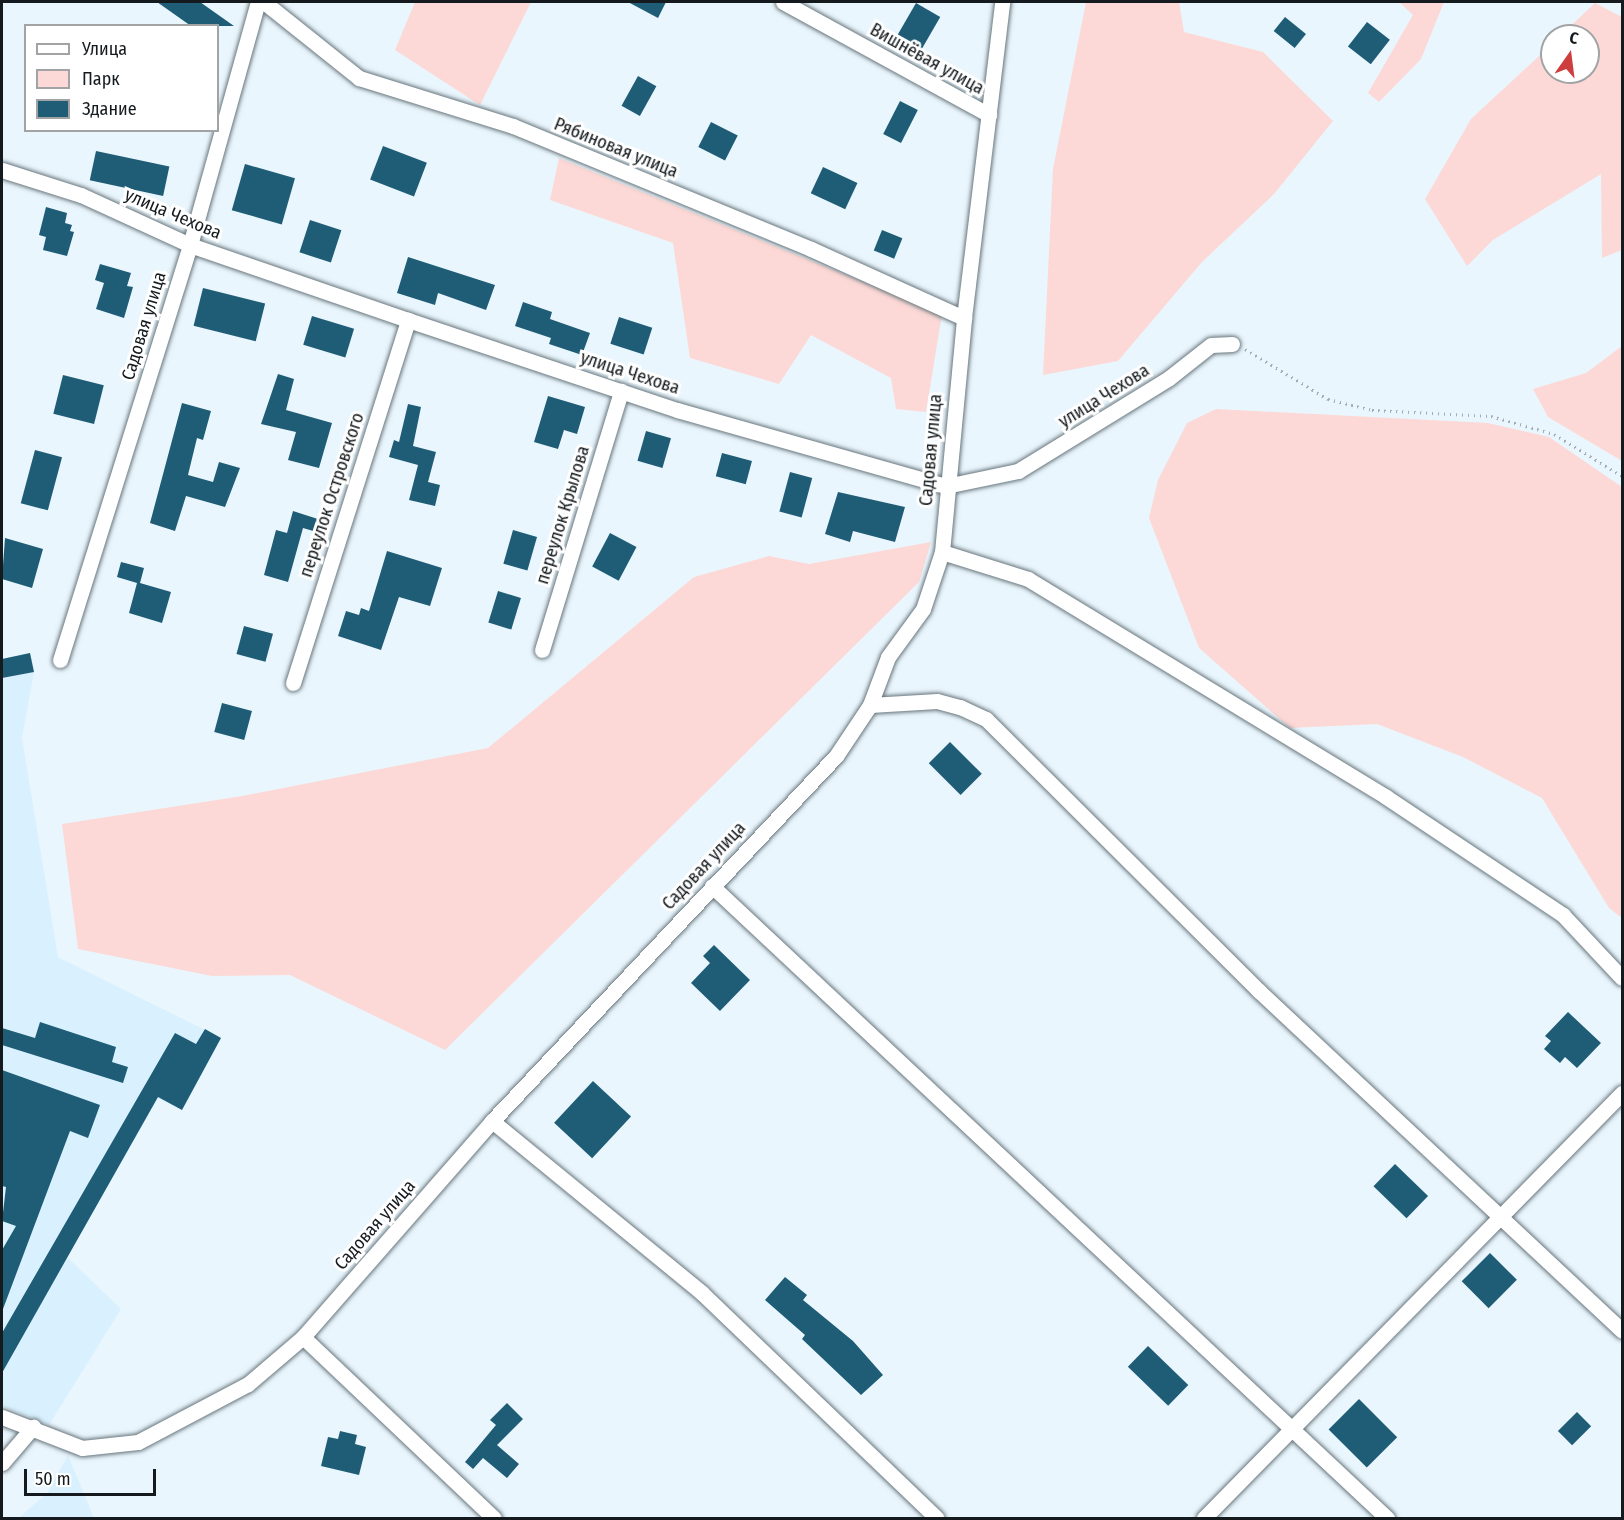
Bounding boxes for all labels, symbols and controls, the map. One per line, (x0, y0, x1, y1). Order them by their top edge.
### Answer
street label: Вишнёвая улица (866, 19, 988, 99)
legend (24, 24, 219, 132)
north arrow (1540, 24, 1600, 84)
text: С (1568, 28, 1580, 48)
text: Улица (82, 38, 127, 60)
text: Парк (82, 68, 120, 90)
text: Здание (82, 98, 137, 120)
street label: Рябиновая улица (551, 113, 681, 183)
street label: улица Чехова (121, 184, 225, 244)
street label: Садовая улица (117, 269, 171, 383)
street label: улица Чехова (578, 347, 682, 399)
street label: улица Чехова (1055, 360, 1153, 432)
street label: Садовая улица (915, 393, 947, 507)
street label: переулок Островского (295, 410, 369, 580)
street label: переулок Крылова (532, 443, 594, 587)
street label: Садовая улица (658, 818, 750, 914)
street label: Садовая улица (330, 1176, 420, 1274)
scale bar (27, 1457, 159, 1495)
text: 50 m (35, 1468, 71, 1490)

